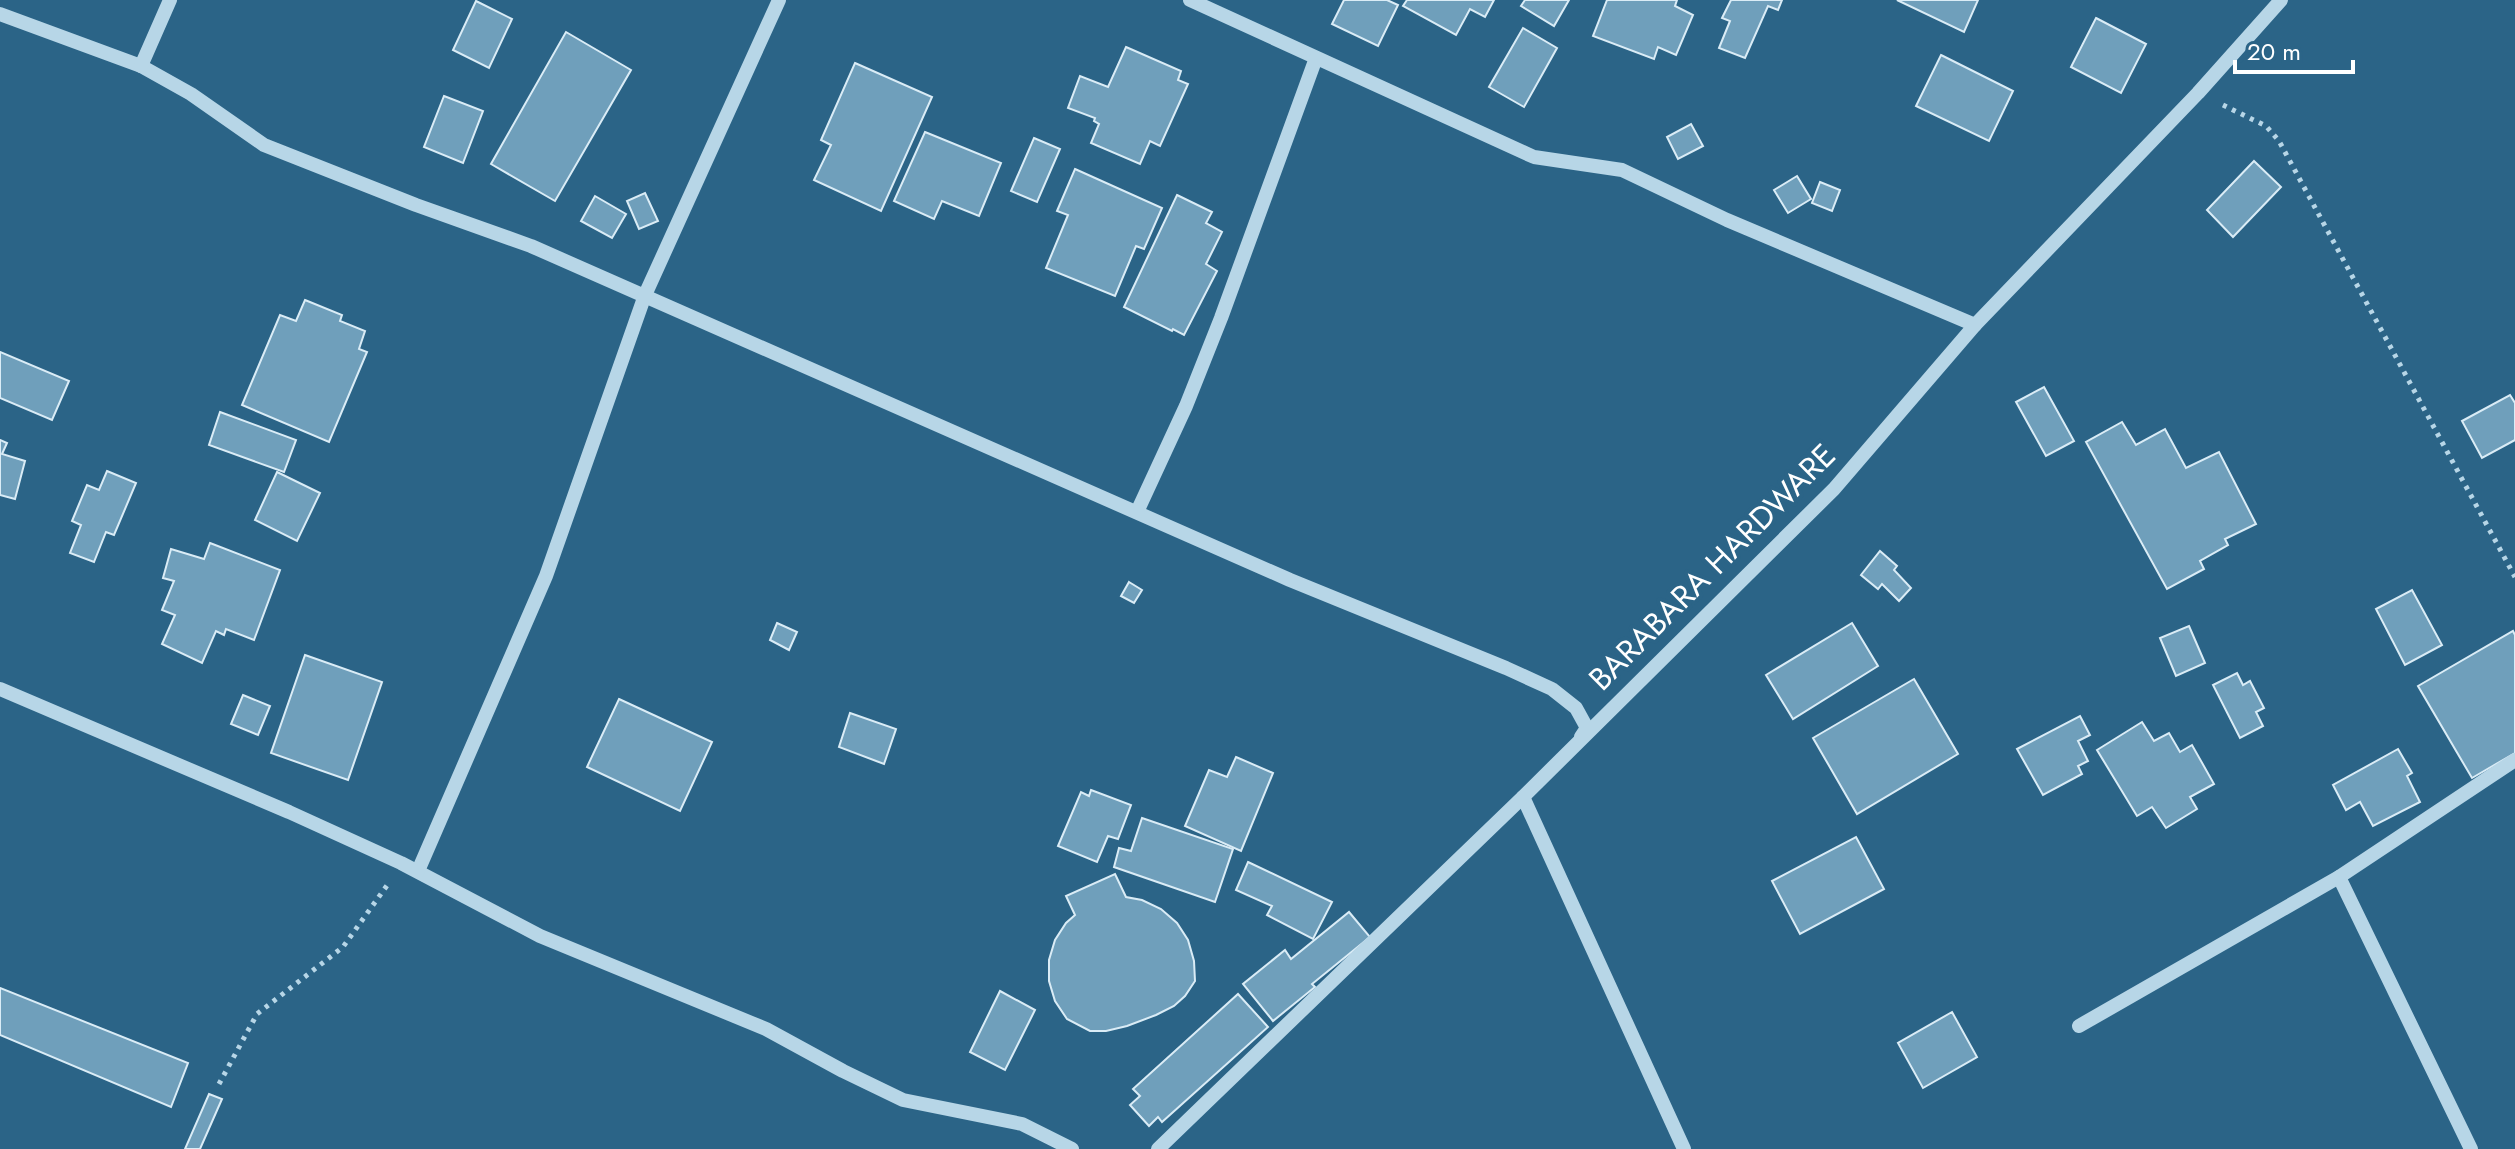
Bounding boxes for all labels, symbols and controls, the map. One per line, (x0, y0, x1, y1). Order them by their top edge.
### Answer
scale bar (2235, 24, 2353, 74)
text: 20 m (2247, 34, 2301, 69)
street label: BARABARA HARDWARE (1578, 433, 1846, 701)

